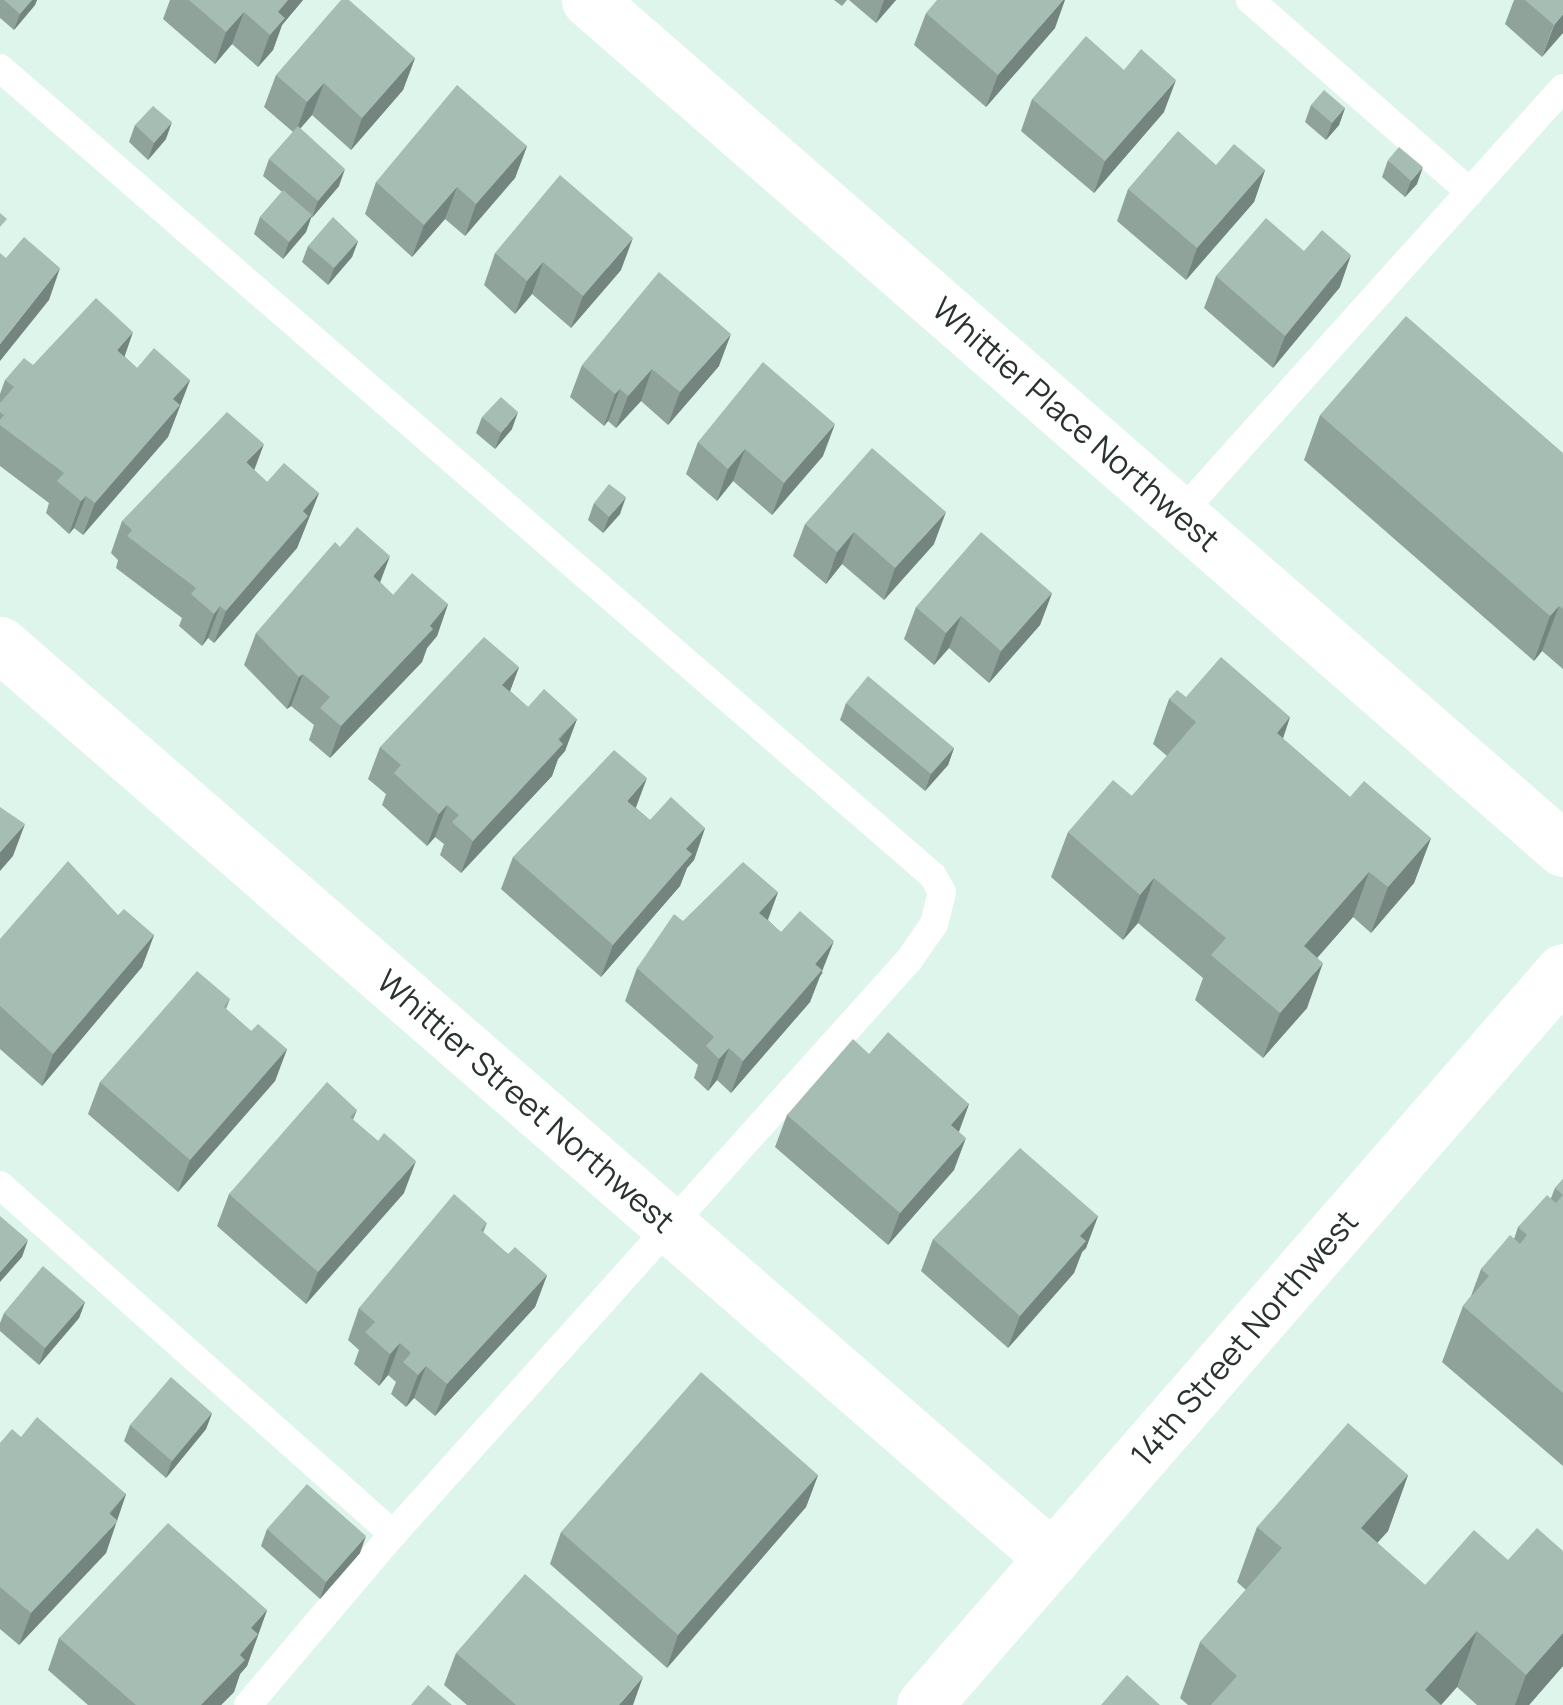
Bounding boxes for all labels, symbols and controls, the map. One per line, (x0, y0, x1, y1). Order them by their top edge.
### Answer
street label: Whittier Place Northwest (925, 289, 1227, 559)
street label: Whittier Street Northwest (370, 962, 682, 1240)
street label: 14th Street Northwest (1122, 1202, 1366, 1474)

